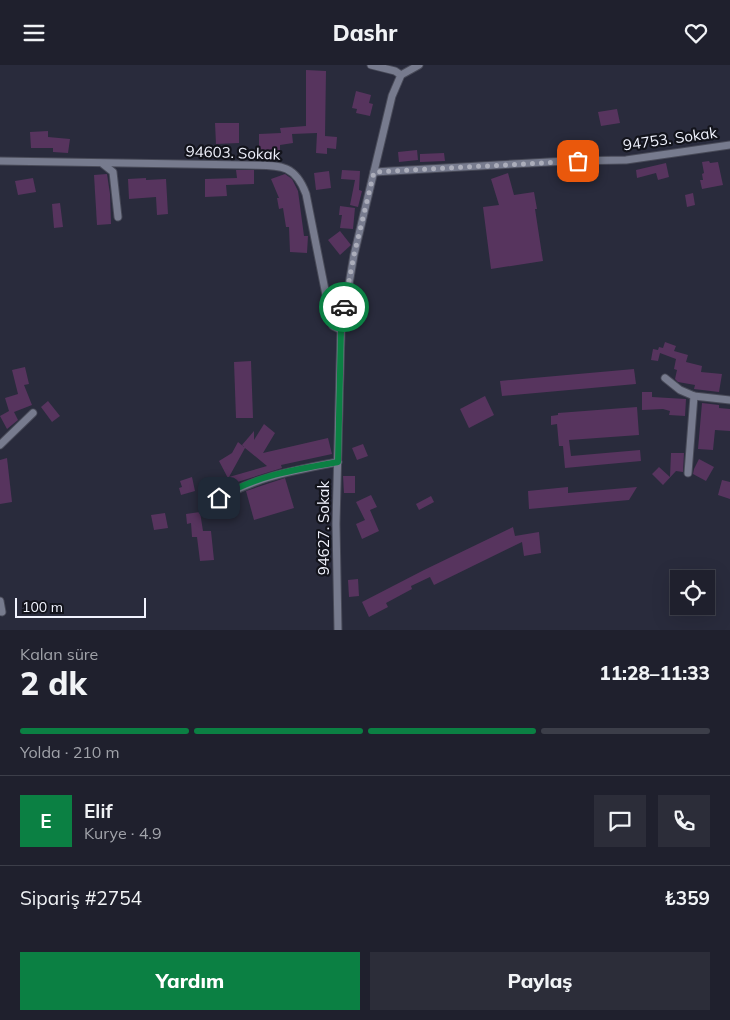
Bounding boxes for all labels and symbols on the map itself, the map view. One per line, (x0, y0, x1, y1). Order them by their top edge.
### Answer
street label: 94753. Sokak (622, 122, 718, 154)
pin (557, 140, 599, 182)
street label: 94603. Sokak (185, 141, 281, 164)
courier (319, 282, 369, 332)
pin (198, 477, 240, 519)
street label: 94627. Sokak (314, 480, 333, 575)
scale bar (15, 595, 146, 618)

